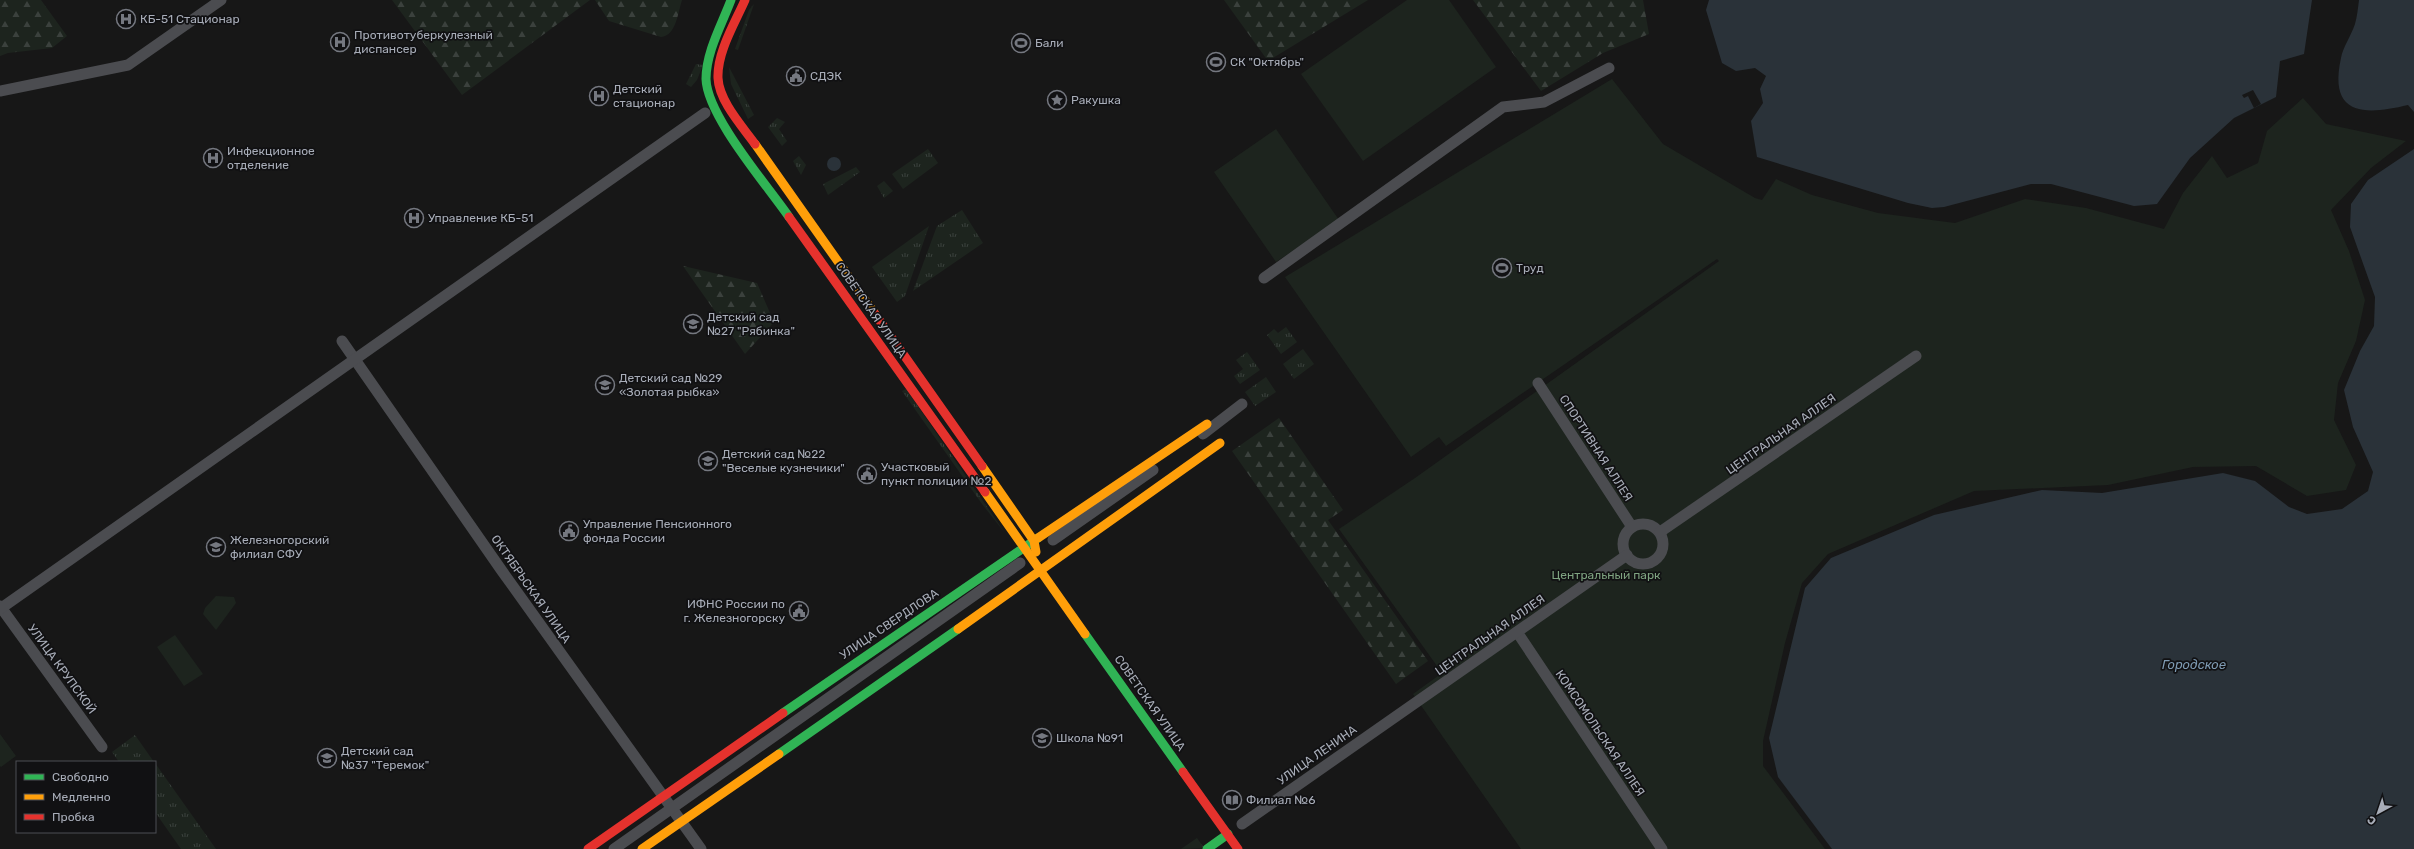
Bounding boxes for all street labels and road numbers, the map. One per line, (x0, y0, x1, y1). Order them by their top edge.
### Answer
street label: СОВЕТСКАЯ УЛИЦА (833, 259, 909, 361)
street label: ЦЕНТРАЛЬНАЯ АЛЛЕЯ (1723, 391, 1839, 477)
street label: СПОРТИВНАЯ АЛЛЕЯ (1556, 392, 1636, 504)
street label: ОКТЯБРЬСКАЯ УЛИЦА (488, 532, 574, 646)
street label: УЛИЦА СВЕРДЛОВА (837, 586, 941, 662)
street label: ЦЕНТРАЛЬНАЯ АЛЛЕЯ (1432, 592, 1548, 678)
street label: УЛИЦА КРУПСКОЙ (25, 622, 99, 716)
street label: СОВЕТСКАЯ УЛИЦА (1112, 652, 1188, 754)
street label: КОМСОМОЛЬСКАЯ АЛЛЕЯ (1553, 667, 1647, 799)
street label: УЛИЦА ЛЕНИНА (1275, 722, 1359, 788)

